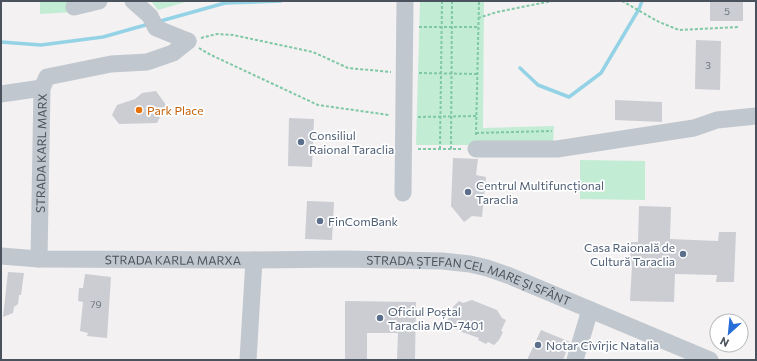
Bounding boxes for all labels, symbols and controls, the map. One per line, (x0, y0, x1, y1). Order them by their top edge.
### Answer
house number: 5 (724, 5, 730, 17)
house number: 3 (705, 59, 711, 71)
street label: STRADA KARL MARX (33, 93, 49, 213)
place label: Park Place (147, 103, 204, 117)
marker: Park Place (134, 105, 144, 115)
place label: Consiliul Raional Taraclia (309, 128, 394, 156)
marker: Consiliul Raional Taraclia (296, 137, 306, 147)
place label: Centrul Multifuncțional Taraclia (476, 178, 604, 206)
marker: Centrul Multifuncțional Taraclia (463, 187, 473, 197)
place label: FinComBank (328, 214, 399, 228)
marker: FinComBank (315, 216, 325, 226)
place label: Casa Raională de Cultură Taraclia (584, 240, 675, 268)
marker: Casa Raională de Cultură Taraclia (678, 249, 688, 259)
street label: STRADA KARLA MARXA (105, 252, 241, 267)
street label: STRADA ȘTEFAN CEL MARE ȘI SFÂNT (366, 252, 573, 308)
house number: 79 (90, 298, 102, 310)
place label: Oficiul Poștal Taraclia MD-7401 (388, 304, 484, 332)
marker: Oficiul Poștal Taraclia MD-7401 (375, 313, 385, 323)
north arrow (709, 313, 749, 353)
text: N (718, 335, 731, 350)
place label: Notar Cîvîrjic Natalia (546, 338, 659, 352)
marker: Notar Cîvîrjic Natalia (533, 340, 543, 350)

